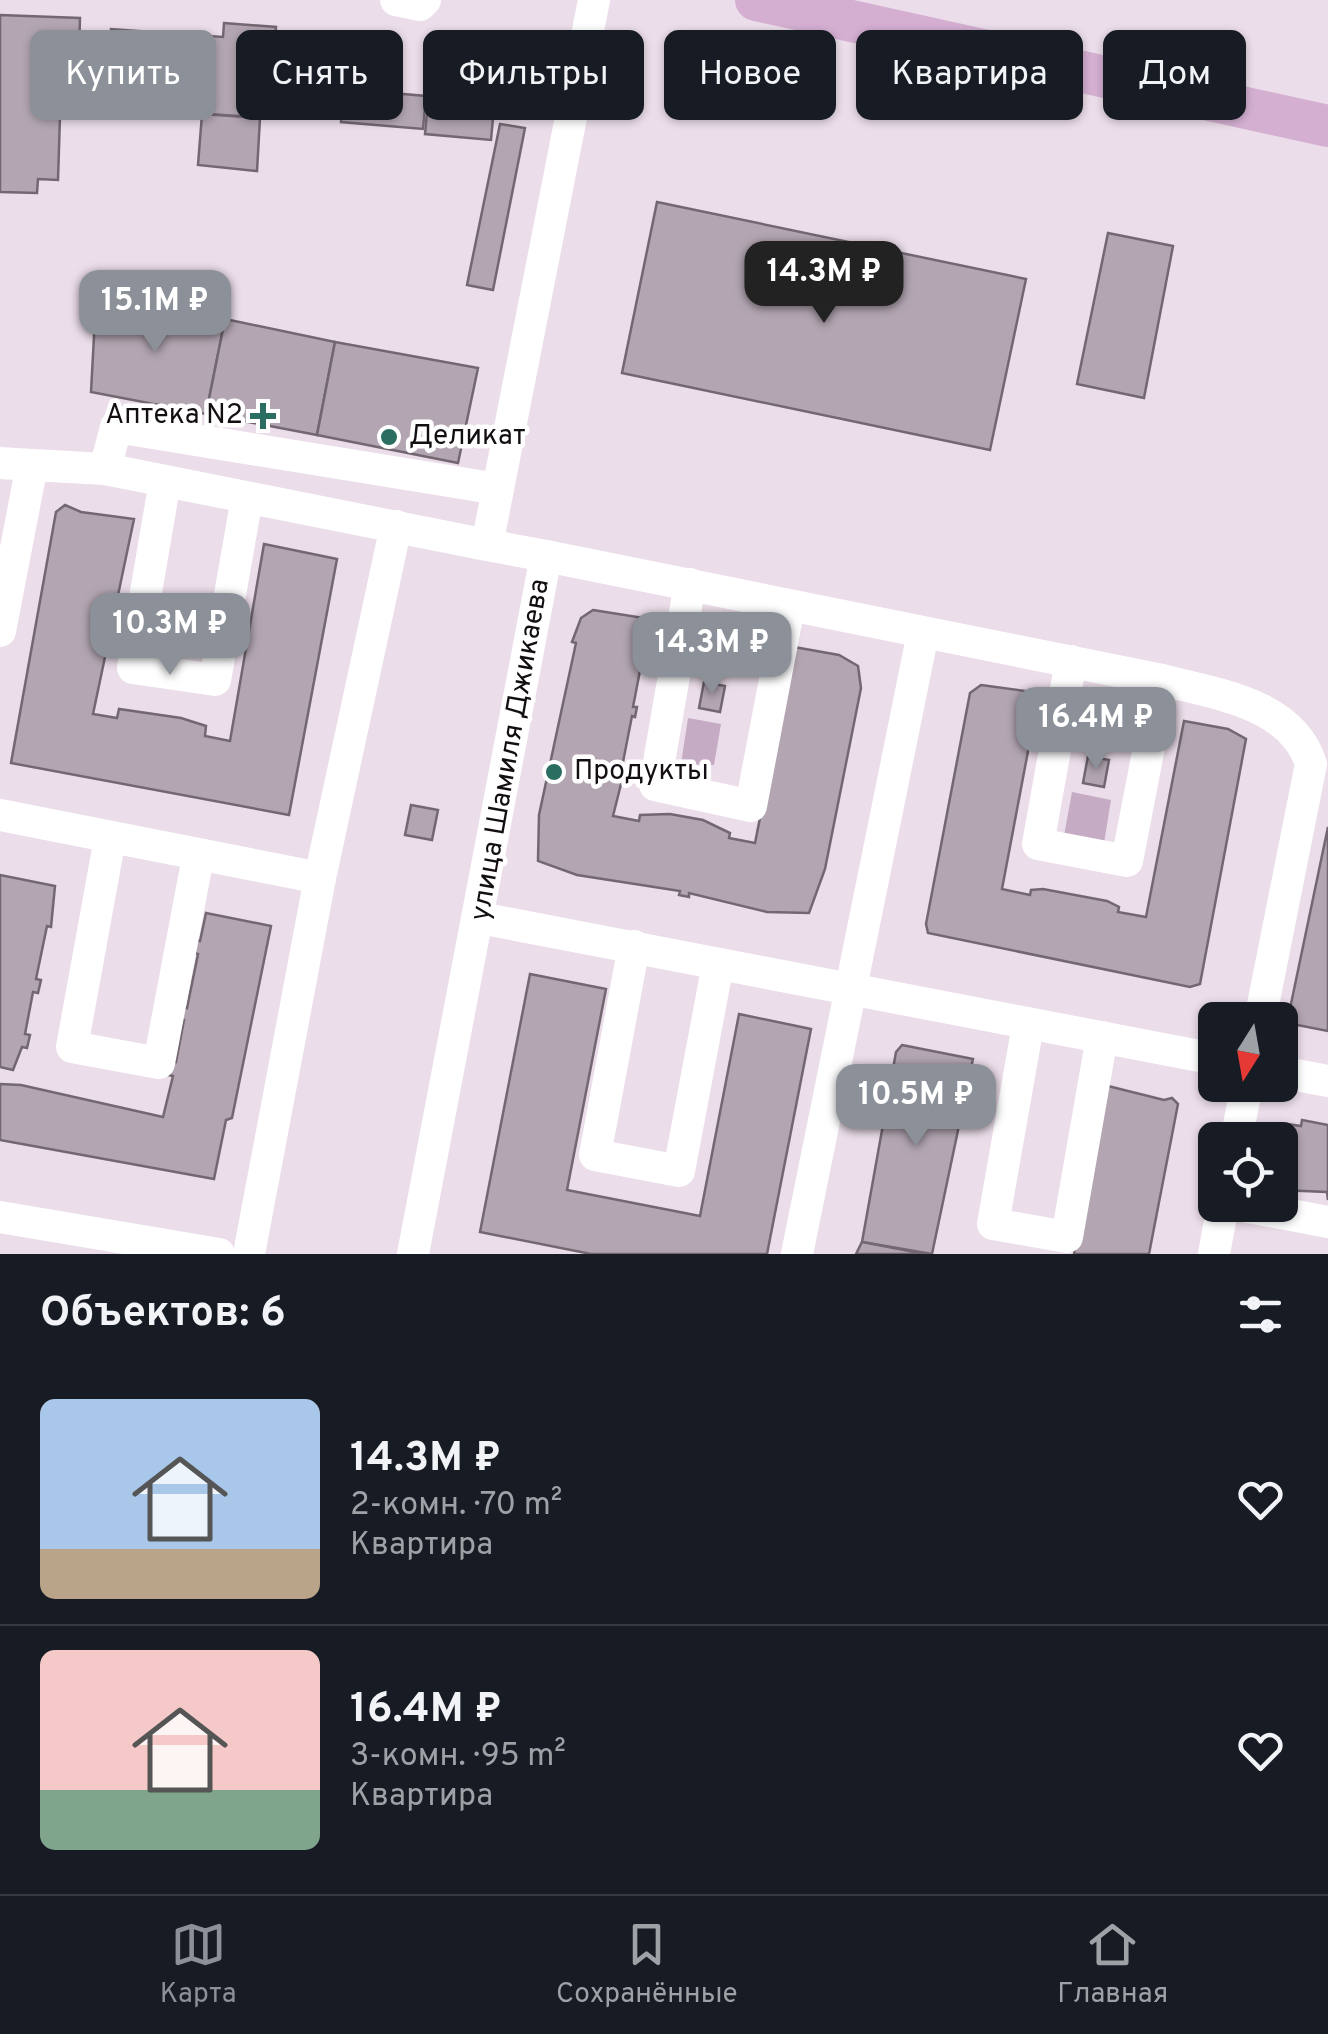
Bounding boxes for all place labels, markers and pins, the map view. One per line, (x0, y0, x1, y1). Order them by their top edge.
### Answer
pin: 14.3M ₽ (732, 241, 916, 326)
pin: 15.1M ₽ (63, 270, 247, 355)
place label: Аптека N2 (105, 398, 243, 434)
marker: Аптека N2 (252, 405, 274, 427)
place label: Деликат (409, 419, 526, 455)
marker: Деликат (378, 426, 400, 448)
pin: 10.3M ₽ (78, 593, 262, 678)
pin: 14.3M ₽ (620, 612, 804, 697)
pin: 16.4M ₽ (1004, 687, 1188, 772)
place label: Продукты (574, 754, 709, 790)
marker: Продукты (543, 761, 565, 783)
pin: 10.5M ₽ (824, 1064, 1008, 1149)

